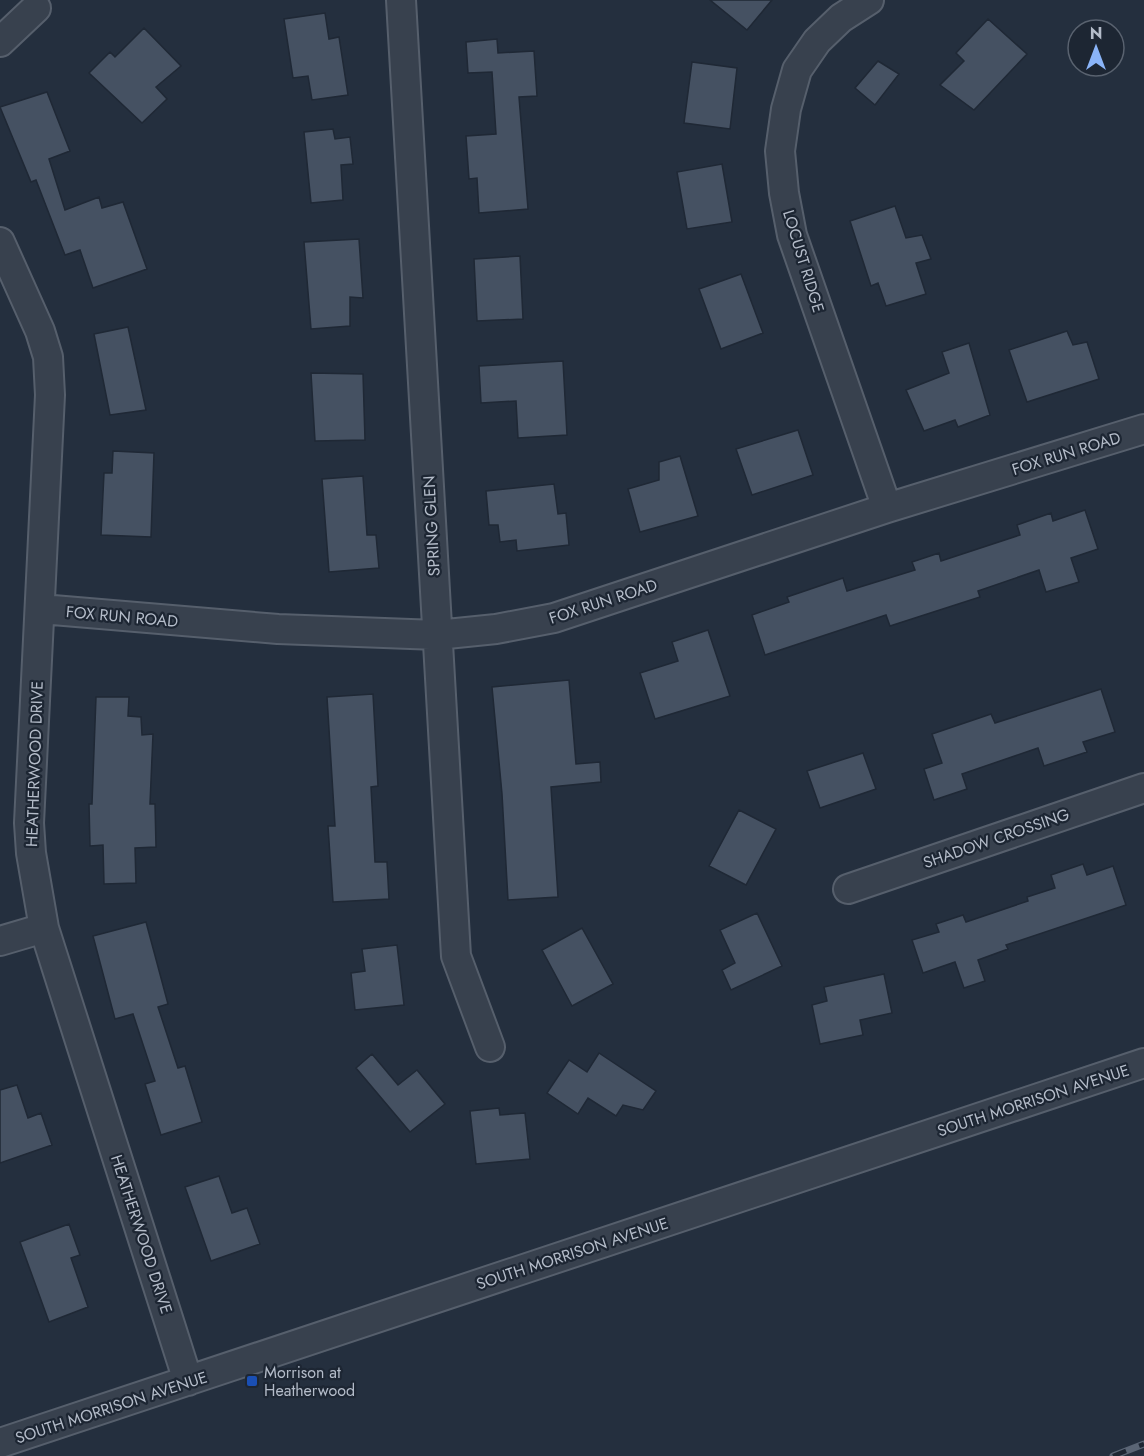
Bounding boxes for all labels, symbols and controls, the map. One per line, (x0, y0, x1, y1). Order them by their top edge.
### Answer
north arrow (1066, 18, 1126, 78)
text: N (1090, 22, 1102, 45)
street label: LOCUST RIDGE (777, 207, 830, 315)
street label: FOX RUN ROAD (1009, 426, 1123, 481)
street label: SPRING GLEN (417, 475, 446, 577)
street label: FOX RUN ROAD (546, 573, 660, 630)
street label: FOX RUN ROAD (65, 600, 179, 633)
street label: HEATHERWOOD DRIVE (20, 681, 49, 847)
street label: SHADOW CROSSING (920, 803, 1072, 874)
street label: SOUTH MORRISON AVENUE (934, 1059, 1132, 1142)
street label: HEATHERWOOD DRIVE (105, 1152, 178, 1317)
street label: SOUTH MORRISON AVENUE (473, 1212, 671, 1295)
place label: Morrison at Heatherwood (264, 1361, 355, 1402)
street label: SOUTH MORRISON AVENUE (12, 1366, 210, 1449)
marker: Morrison at Heatherwood (245, 1374, 259, 1388)

